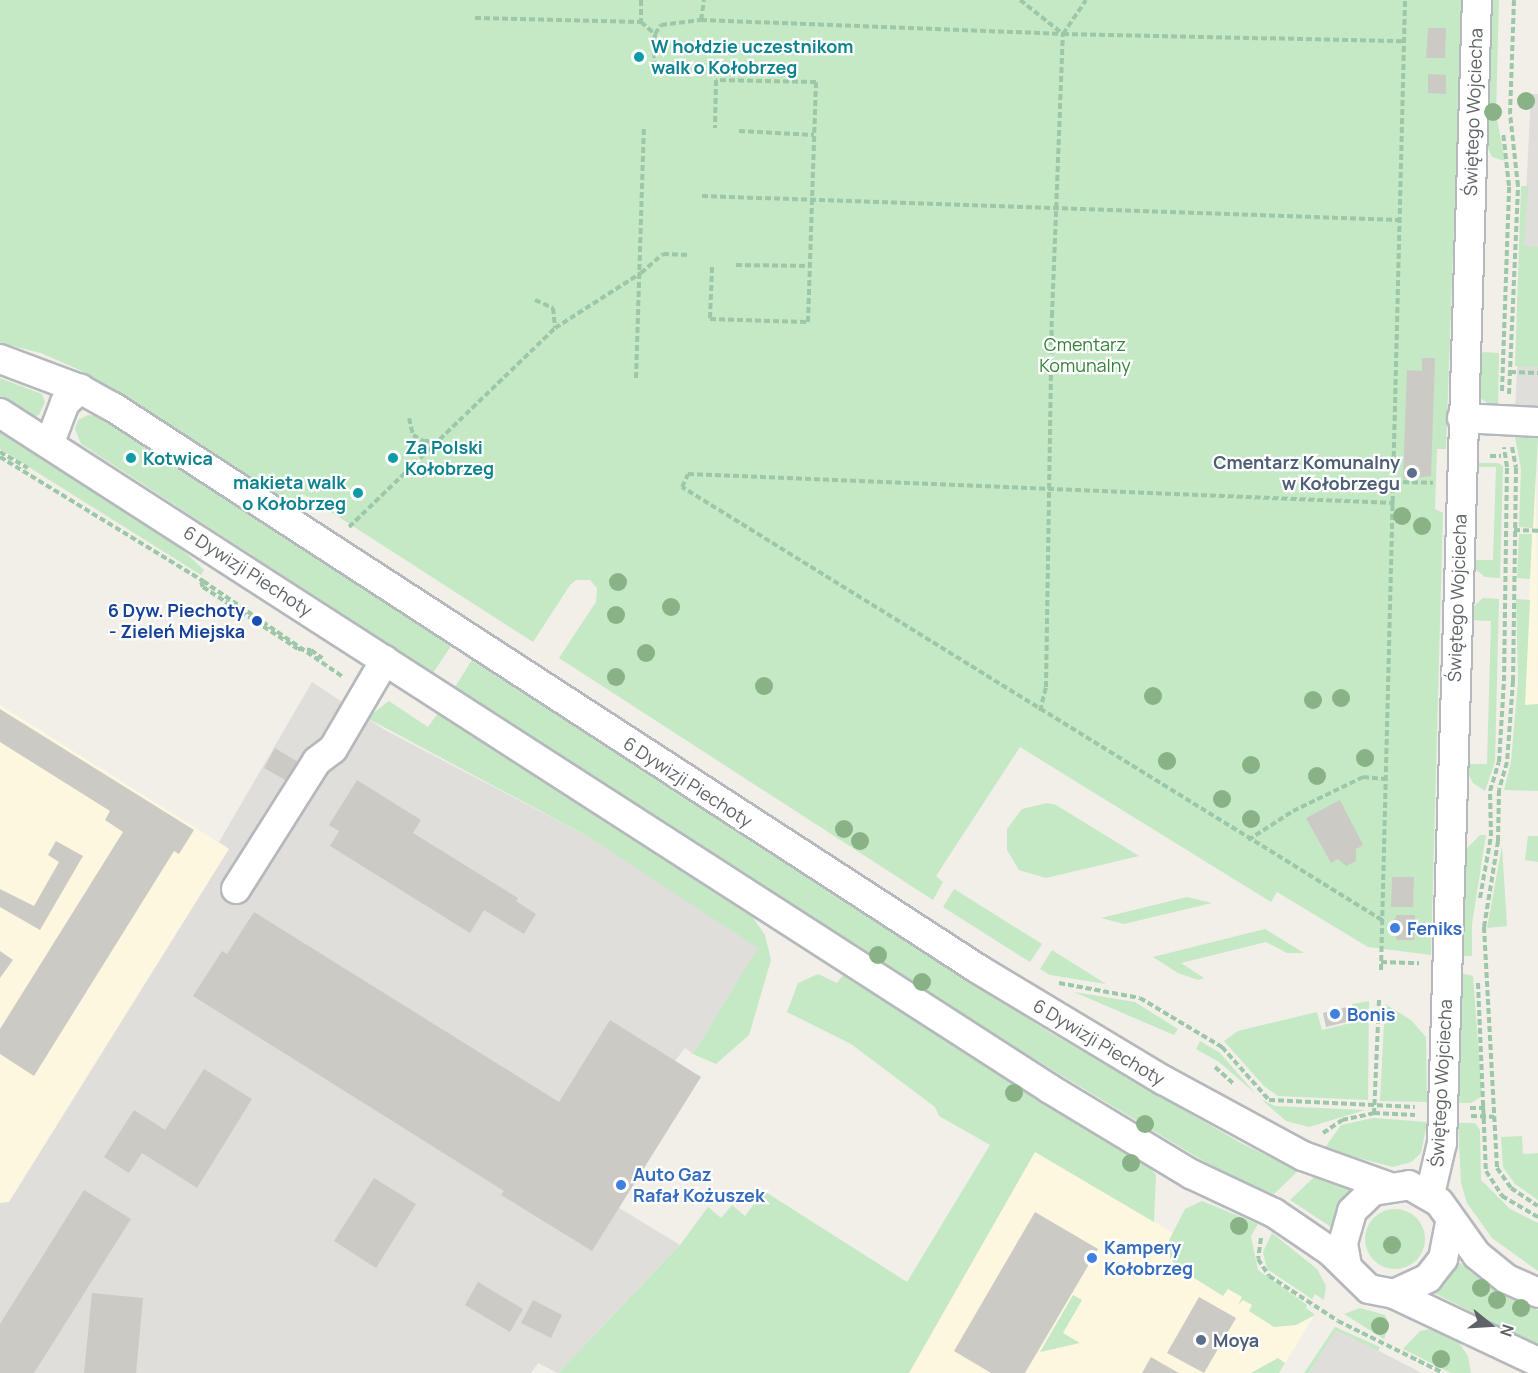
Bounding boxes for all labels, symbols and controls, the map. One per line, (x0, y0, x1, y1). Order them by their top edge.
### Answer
street label: Świętego Wojciecha (1459, 28, 1487, 196)
place label: W hołdzie uczestnikom walk o Kołobrzeg (651, 36, 854, 78)
marker: W hołdzie uczestnikom walk o Kołobrzeg (632, 50, 646, 64)
park label: Cmentarz Komunalny (1039, 334, 1131, 376)
place label: Za Polski Kołobrzeg (405, 437, 494, 480)
place label: Kotwica (143, 447, 213, 469)
marker: Kotwica (124, 451, 138, 465)
marker: Za Polski Kołobrzeg (386, 451, 400, 465)
place label: Cmentarz Komunalny w Kołobrzegu (1213, 452, 1400, 494)
marker: Cmentarz Komunalny w Kołobrzegu (1405, 466, 1419, 480)
place label: makieta walk o Kołobrzeg (233, 472, 346, 514)
marker: makieta walk o Kołobrzeg (351, 486, 365, 500)
street label: Świętego Wojciecha (1443, 514, 1471, 682)
street label: 6 Dywizji Piechoty (179, 521, 317, 621)
place label: 6 Dyw. Piechoty - Zieleń Miejska (108, 600, 245, 642)
marker: 6 Dyw. Piechoty - Zieleń Miejska (250, 614, 264, 628)
street label: 6 Dywizji Piechoty (619, 732, 757, 832)
place label: Feniks (1407, 917, 1462, 939)
marker: Feniks (1388, 921, 1402, 935)
street label: 6 Dywizji Piechoty (1029, 994, 1169, 1090)
street label: Świętego Wojciecha (1426, 999, 1456, 1167)
place label: Bonis (1347, 1003, 1396, 1025)
marker: Bonis (1328, 1007, 1342, 1021)
place label: Auto Gaz Rafał Kożuszek (633, 1164, 765, 1206)
marker: Auto Gaz Rafał Kożuszek (614, 1178, 628, 1192)
place label: Kampery Kołobrzeg (1104, 1237, 1193, 1280)
marker: Kampery Kołobrzeg (1085, 1251, 1099, 1265)
north arrow (1460, 1295, 1520, 1355)
text: N (1495, 1322, 1519, 1339)
place label: Moya (1213, 1329, 1259, 1351)
marker: Moya (1194, 1333, 1208, 1347)

